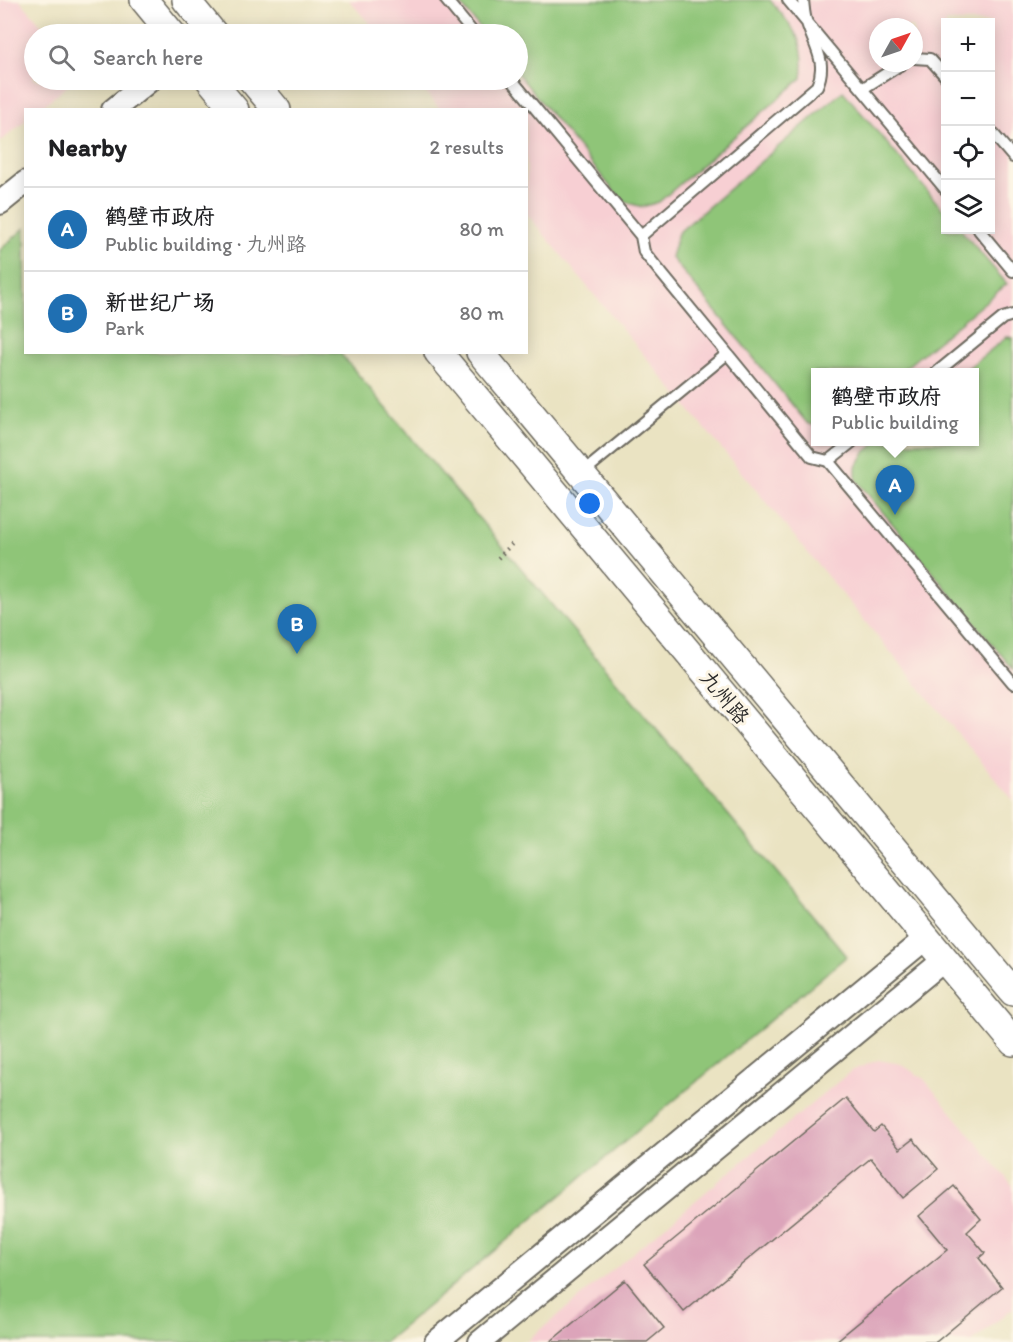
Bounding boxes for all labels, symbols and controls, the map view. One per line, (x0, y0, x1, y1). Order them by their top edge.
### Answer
north arrow (869, 18, 923, 72)
map controls (941, 18, 995, 234)
button: + (941, 18, 995, 72)
search box (24, 24, 528, 90)
icon: search (45, 41, 78, 74)
text: Search here (93, 44, 203, 71)
button: − (941, 72, 995, 126)
button: locate (941, 126, 995, 180)
text: Nearby (48, 131, 127, 163)
text: 2 results (430, 135, 504, 159)
button: layers (941, 180, 995, 234)
text: 鹤壁市政府 (105, 203, 215, 230)
text: A (61, 217, 74, 241)
text: 80 m (459, 217, 504, 241)
text: Public building · 九州路 (105, 232, 306, 256)
text: 新世纪广场 (105, 289, 215, 316)
text: B (61, 301, 74, 325)
text: 80 m (459, 301, 504, 325)
text: Park (105, 316, 144, 340)
popup (811, 368, 979, 446)
text: 鹤壁市政府 (831, 383, 941, 410)
text: Public building (831, 410, 959, 434)
pin: A (876, 466, 914, 515)
your location (575, 489, 604, 518)
pin: B (278, 604, 316, 654)
street label: 九州路 (695, 665, 755, 729)

